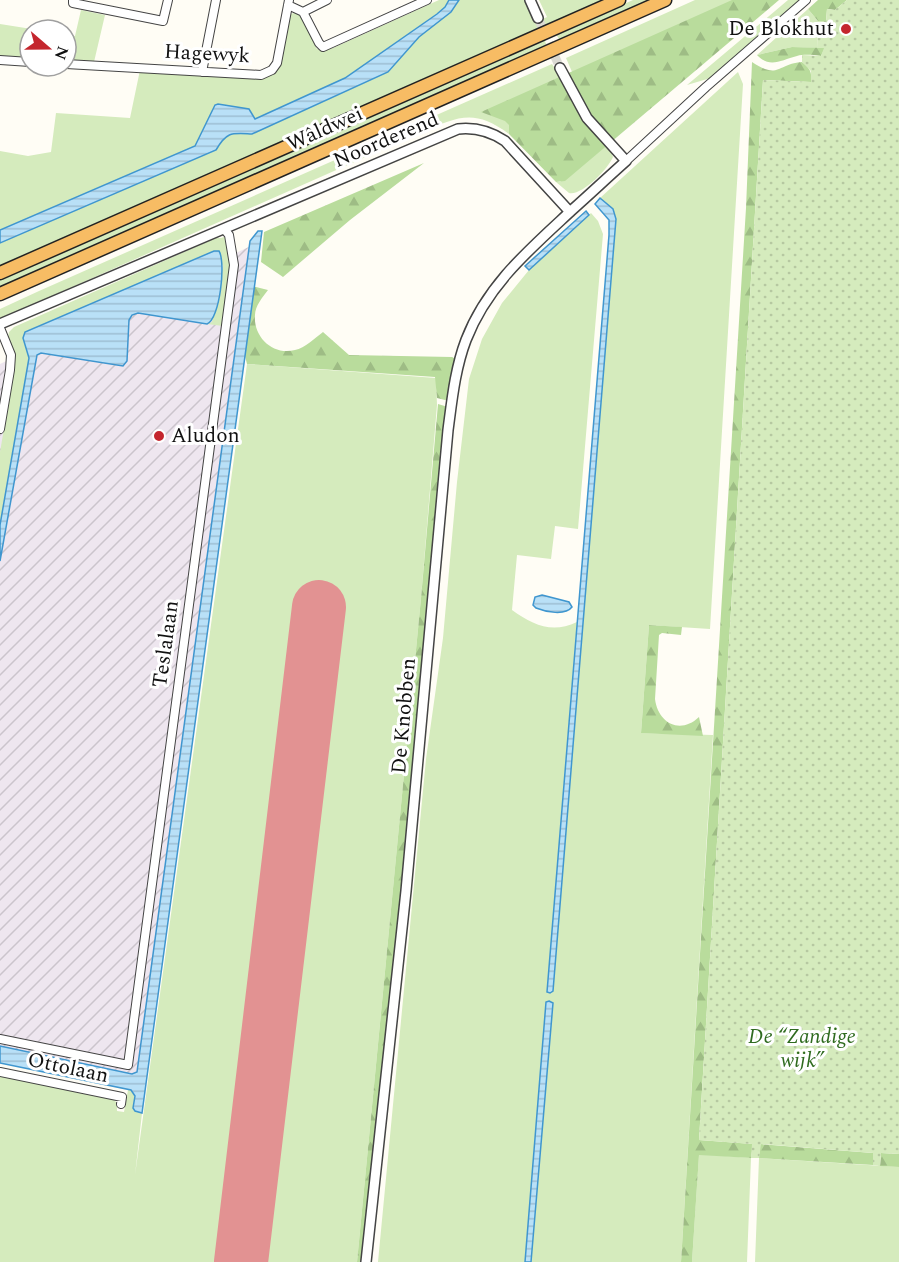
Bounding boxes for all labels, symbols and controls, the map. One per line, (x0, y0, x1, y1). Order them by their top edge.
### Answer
place label: De Blokhut (728, 13, 834, 45)
north arrow (18, 18, 78, 78)
marker: De Blokhut (839, 22, 853, 36)
street label: Hagewyk (163, 36, 251, 72)
text: N (48, 43, 75, 63)
street label: Wâldwei (282, 98, 368, 160)
street label: Noorderend (328, 103, 444, 177)
place label: Aludon (171, 420, 240, 452)
marker: Aludon (152, 429, 166, 443)
street label: Teslalaan (144, 598, 188, 690)
street label: De Knobben (383, 657, 425, 775)
park label: De “Zandige wijk” (748, 1021, 856, 1077)
street label: Ottolaan (25, 1044, 111, 1092)

